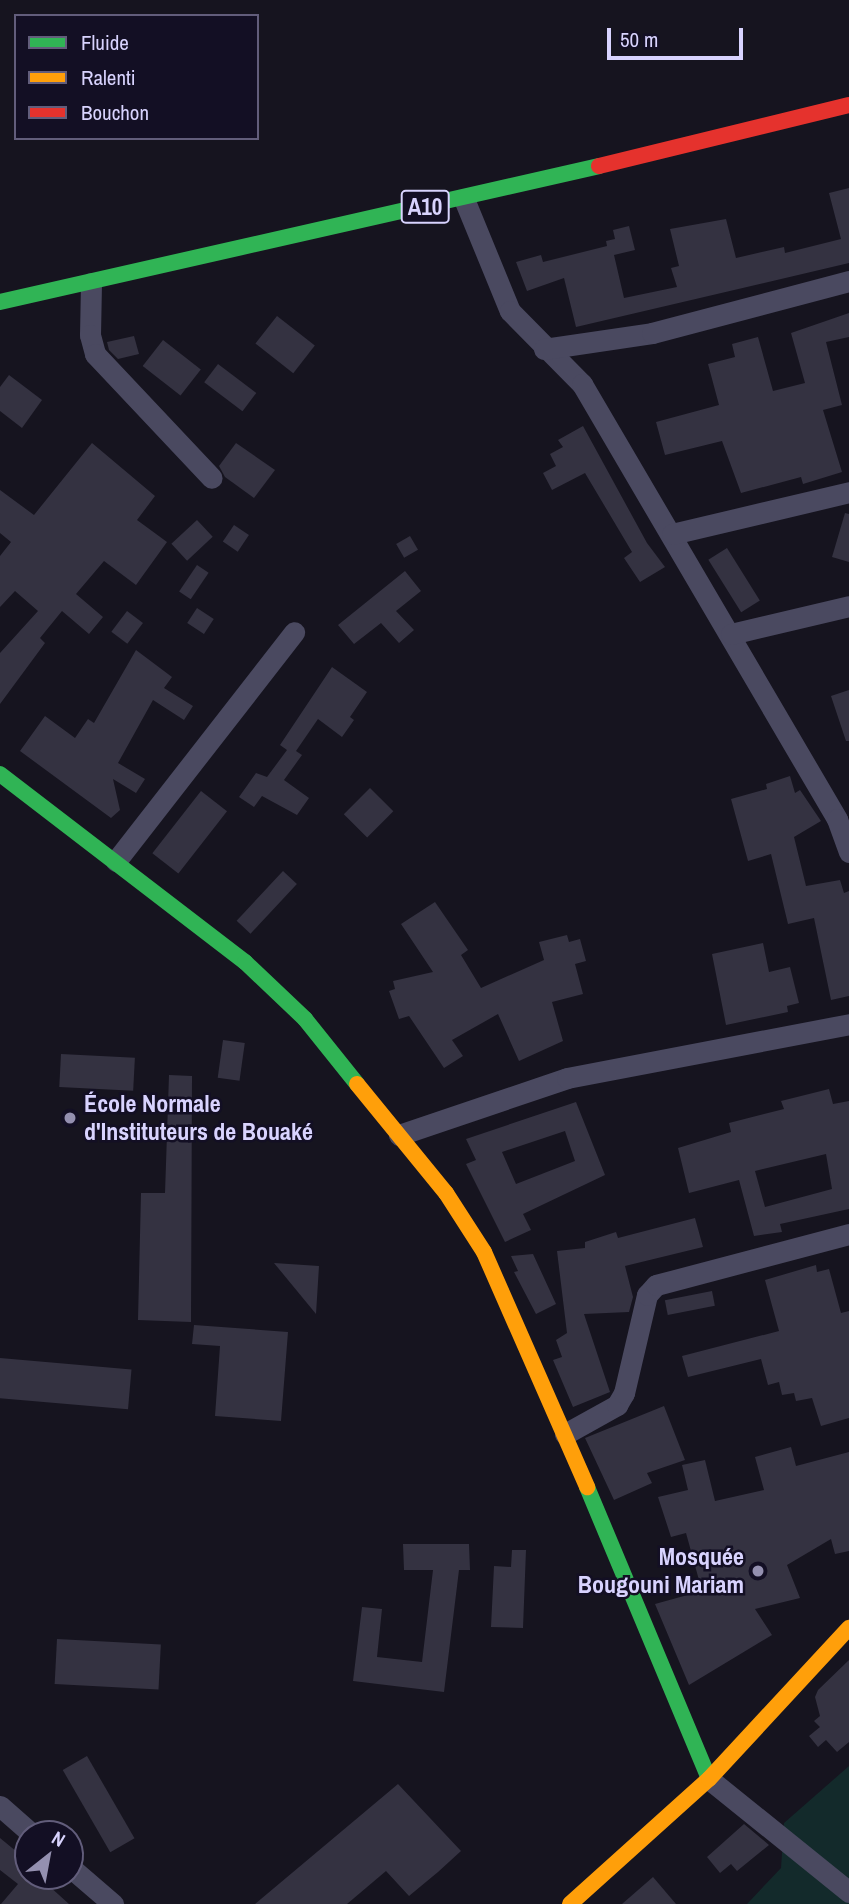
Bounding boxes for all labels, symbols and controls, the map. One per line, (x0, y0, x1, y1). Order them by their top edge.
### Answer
legend (14, 14, 259, 140)
scale bar (611, 14, 748, 58)
text: 50 m (620, 25, 658, 54)
text: Fluide (81, 28, 129, 57)
text: Ralenti (81, 63, 136, 92)
text: Bouchon (81, 98, 149, 127)
road number: A10 (400, 188, 450, 227)
place label: École Normale d'Instituteurs de Bouaké (84, 1090, 313, 1146)
marker: École Normale d'Instituteurs de Bouaké (62, 1110, 78, 1126)
place label: Mosquée Bougouni Mariam (578, 1543, 744, 1599)
marker: Mosquée Bougouni Mariam (750, 1563, 766, 1579)
north arrow (14, 1820, 84, 1890)
text: N (47, 1825, 70, 1853)

